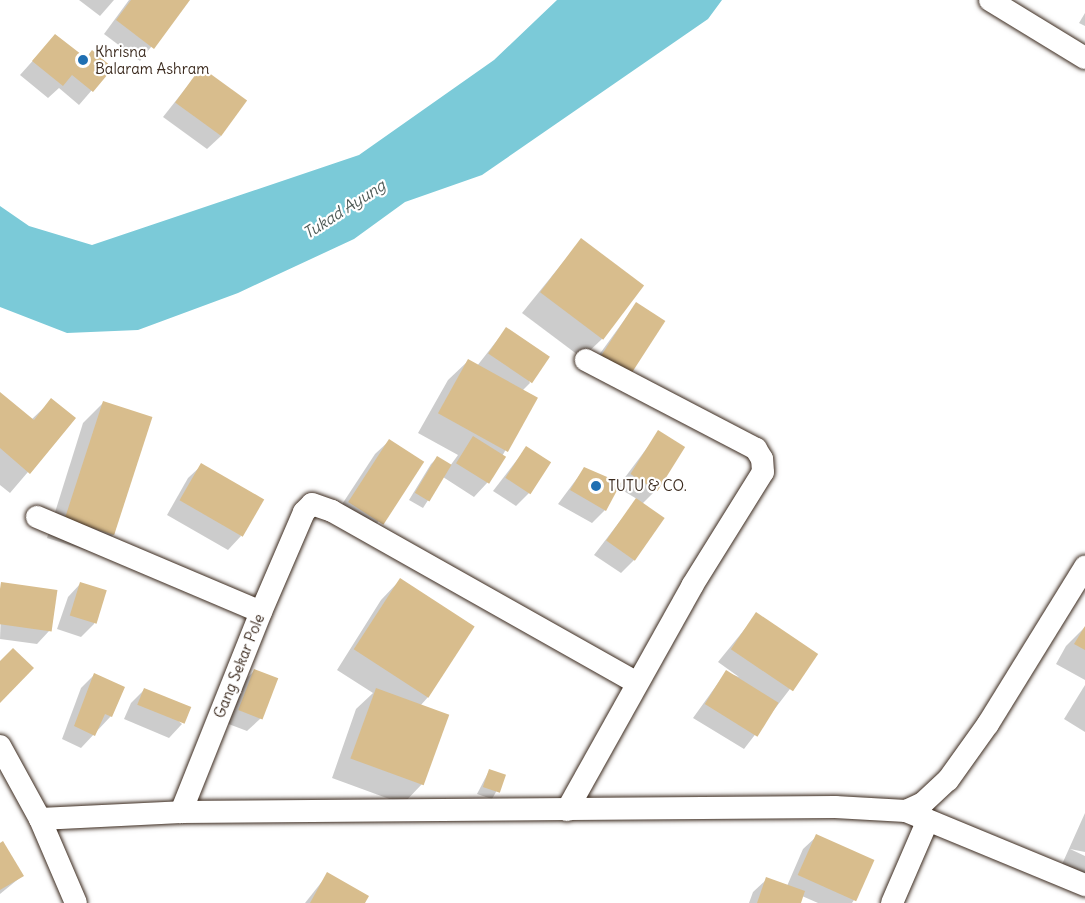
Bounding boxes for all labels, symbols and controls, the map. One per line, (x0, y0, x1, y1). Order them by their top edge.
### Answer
place label: Khrisna Balaram Ashram (95, 42, 209, 77)
marker: Khrisna Balaram Ashram (76, 53, 90, 67)
water label: Tukad Ayung (299, 175, 389, 243)
place label: TUTU & CO. (608, 477, 687, 495)
marker: TUTU & CO. (589, 479, 603, 493)
street label: Gang Sekar Pole (210, 611, 268, 721)

